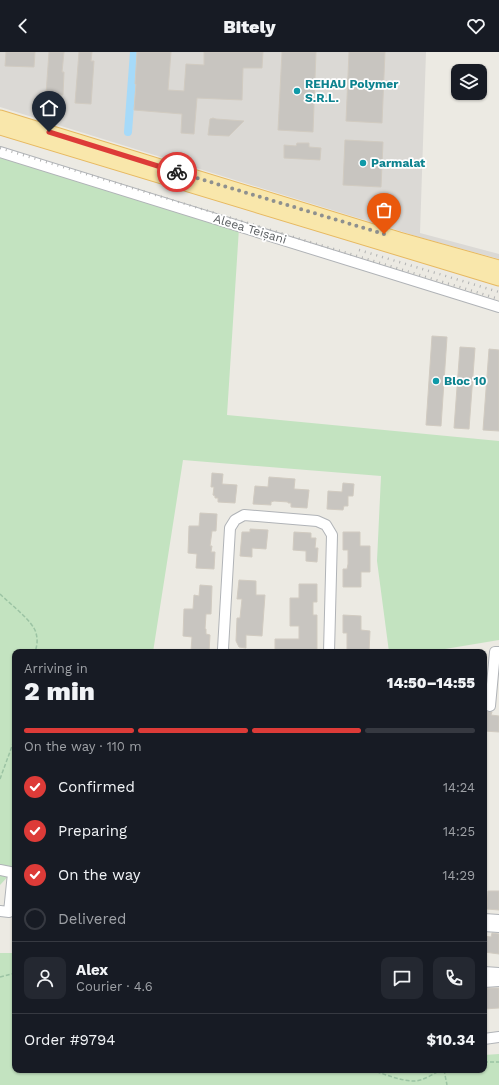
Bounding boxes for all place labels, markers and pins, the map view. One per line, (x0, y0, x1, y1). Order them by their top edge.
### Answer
place label: REHAU Polymer S.R.L. (305, 77, 399, 105)
marker: REHAU Polymer S.R.L. (292, 86, 302, 96)
pin (32, 91, 66, 132)
place label: Parmalat (371, 156, 426, 170)
marker: Parmalat (358, 158, 368, 168)
pin (367, 193, 401, 234)
place label: Bloc 10 (444, 374, 487, 388)
marker: Bloc 10 (431, 376, 441, 386)

